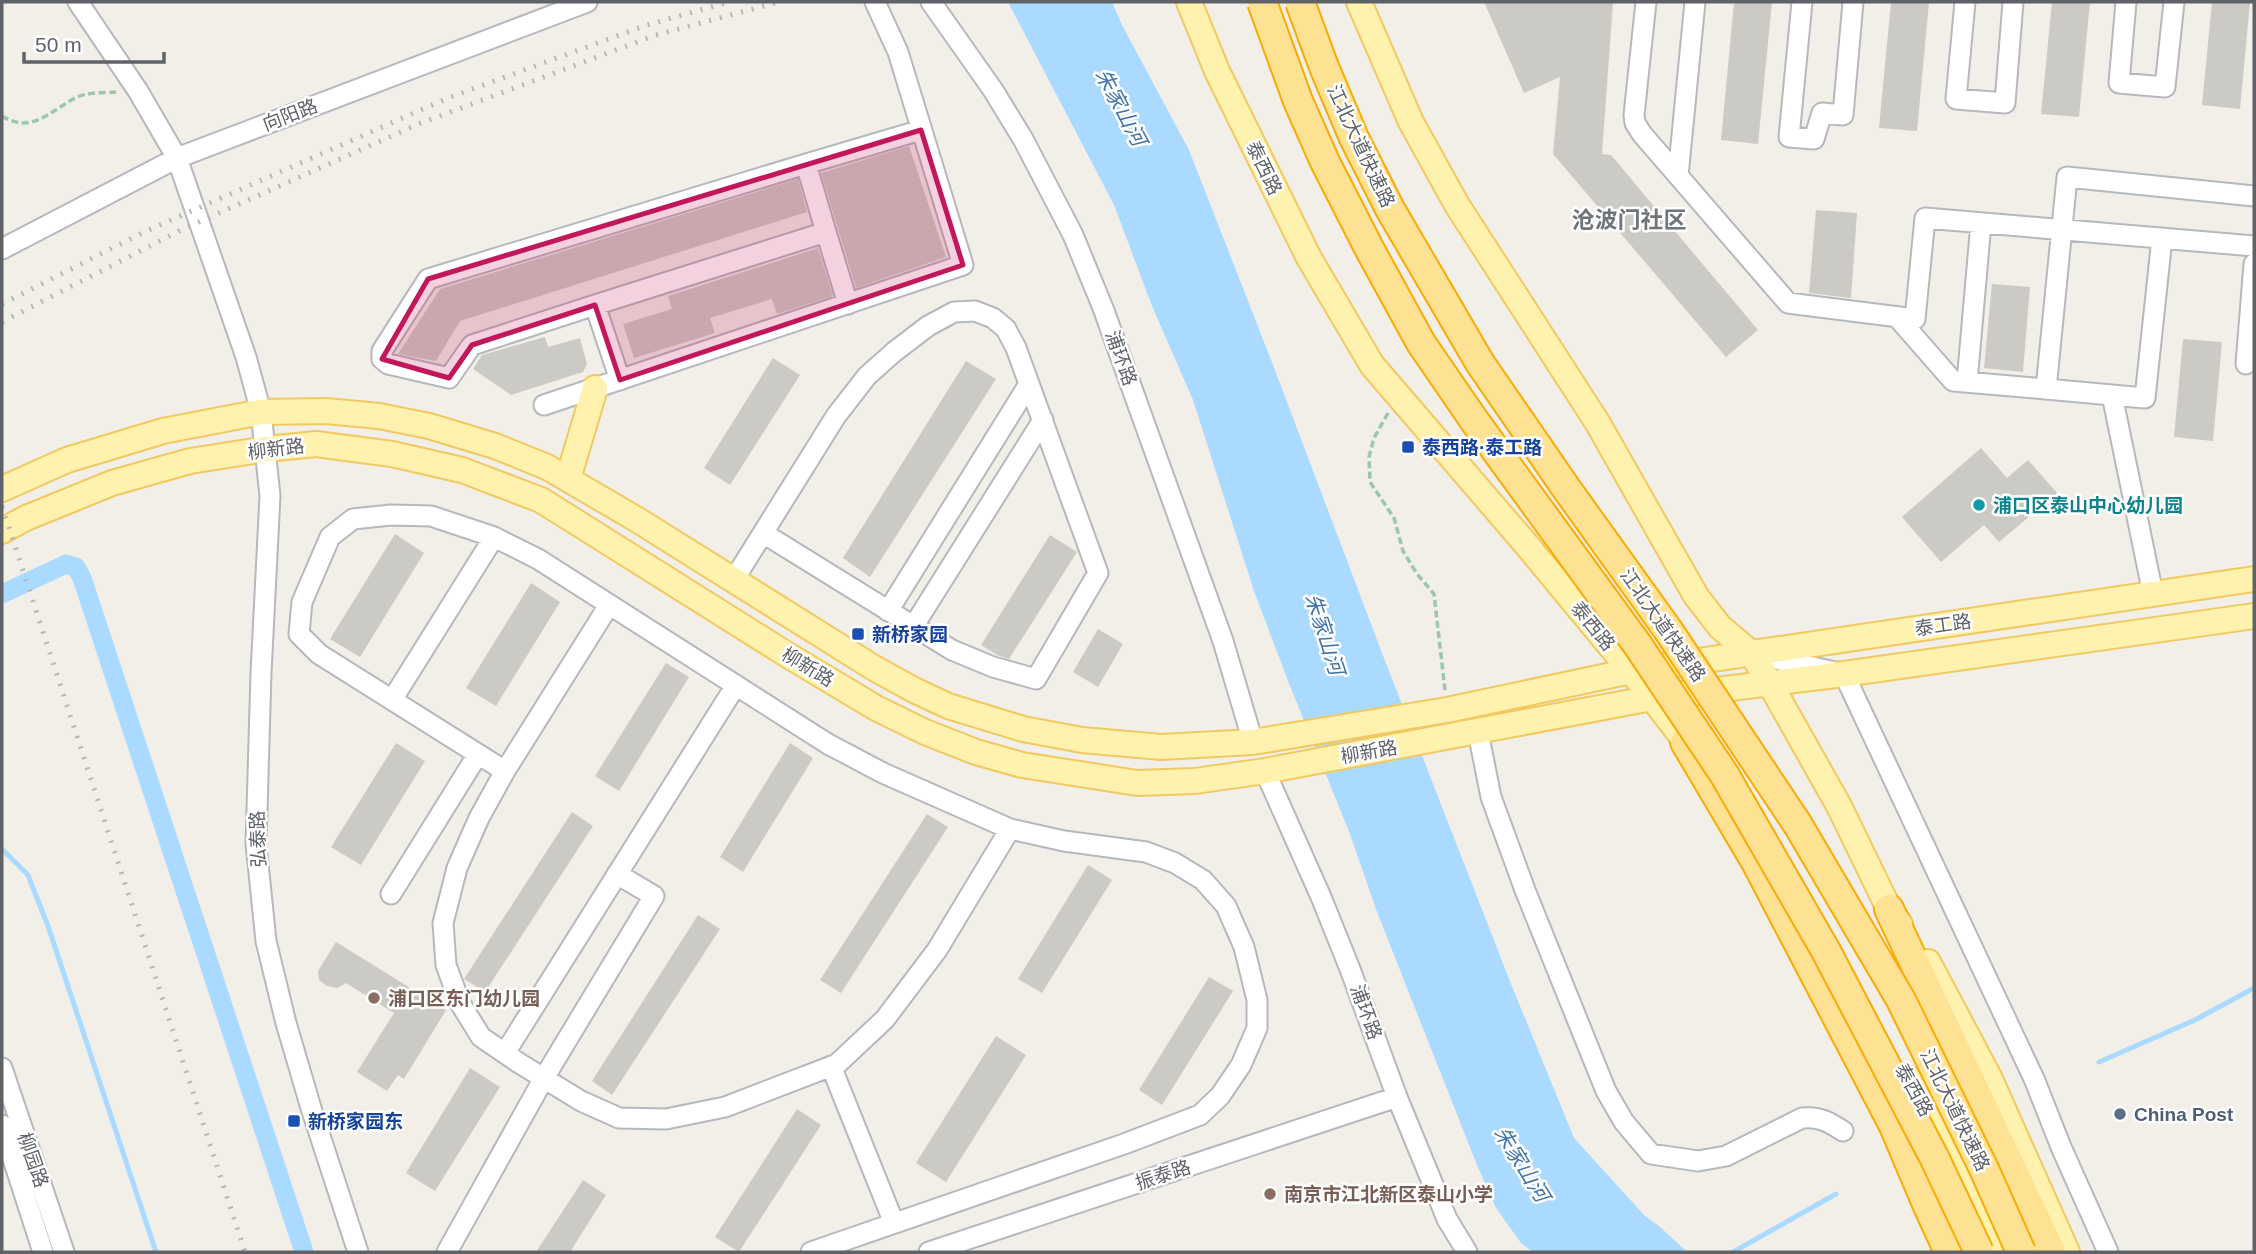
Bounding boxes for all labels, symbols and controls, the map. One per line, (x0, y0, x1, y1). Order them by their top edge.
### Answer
scale bar (24, 21, 164, 65)
text: 50 m (35, 33, 82, 56)
water label: 朱家山河 (1091, 65, 1153, 153)
street label: 江北大道快速路 (1323, 81, 1399, 211)
street label: 向阳路 (260, 95, 320, 135)
street label: 泰西路 (1242, 138, 1286, 198)
district label: 沧波门社区 (1572, 207, 1687, 233)
street label: 浦环路 (1101, 328, 1141, 388)
street label: 柳新路 (246, 435, 306, 463)
place label: 泰西路·泰工路 (1422, 437, 1542, 458)
marker: 泰西路·泰工路 (1400, 439, 1416, 455)
place label: 浦口区泰山中心幼儿园 (1993, 495, 2183, 516)
marker: 浦口区泰山中心幼儿园 (1971, 497, 1987, 513)
street label: 江北大道快速路 (1616, 564, 1710, 686)
water label: 朱家山河 (1301, 591, 1350, 681)
street label: 泰西路 (1567, 597, 1619, 655)
street label: 泰工路 (1913, 611, 1973, 639)
place label: 新桥家园 (872, 624, 948, 645)
marker: 新桥家园 (850, 626, 866, 642)
street label: 柳新路 (778, 643, 838, 691)
street label: 柳新路 (1339, 737, 1399, 767)
street label: 弘泰路 (247, 810, 269, 868)
street label: 浦环路 (1346, 982, 1386, 1042)
place label: 浦口区东门幼儿园 (388, 988, 540, 1009)
marker: 浦口区东门幼儿园 (366, 990, 382, 1006)
street label: 江北大道快速路 (1916, 1046, 1994, 1174)
street label: 泰西路 (1891, 1060, 1937, 1120)
place label: China Post (2134, 1104, 2234, 1125)
marker: China Post (2112, 1106, 2128, 1122)
place label: 新桥家园东 (308, 1111, 403, 1132)
marker: 新桥家园东 (286, 1113, 302, 1129)
water label: 朱家山河 (1490, 1122, 1556, 1209)
street label: 柳园路 (14, 1130, 52, 1190)
street label: 振泰路 (1133, 1156, 1193, 1194)
place label: 南京市江北新区泰山小学 (1284, 1184, 1493, 1205)
marker: 南京市江北新区泰山小学 (1262, 1186, 1278, 1202)

